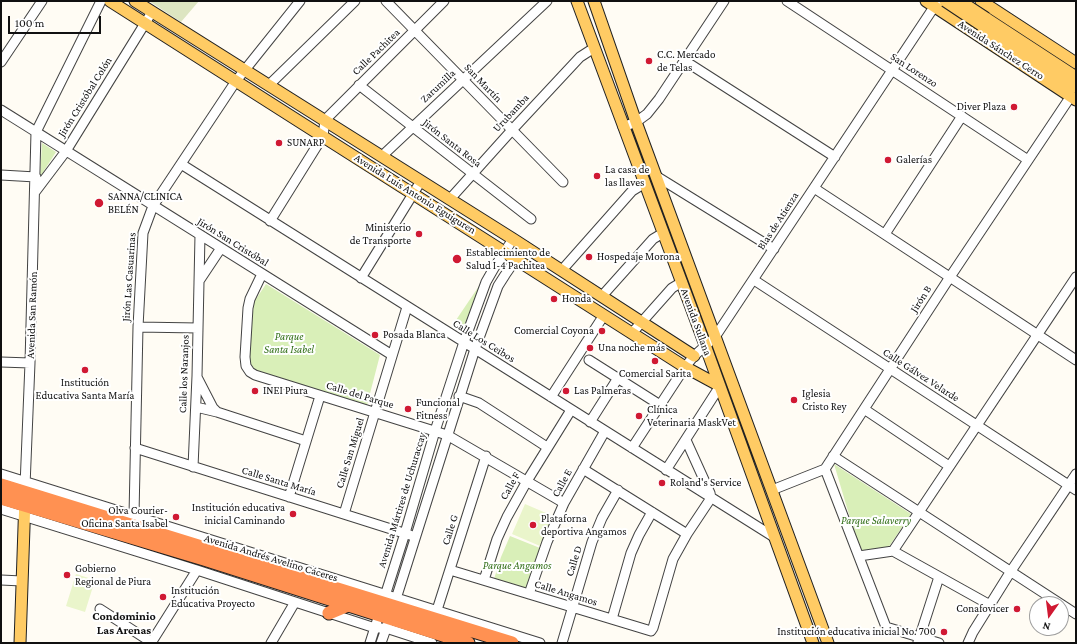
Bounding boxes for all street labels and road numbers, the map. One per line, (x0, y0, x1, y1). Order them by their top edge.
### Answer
street label: Avenida Sánchez Cerro (955, 17, 1047, 83)
street label: Calle Pachitea (349, 26, 403, 78)
street label: San Lorenzo (888, 50, 940, 90)
street label: Jirón Cristóbal Colón (55, 55, 115, 139)
street label: San Martín (461, 61, 505, 105)
street label: Zarumilla (418, 66, 458, 106)
street label: Urubamba (490, 91, 532, 135)
street label: Jirón Santa Rosa (420, 116, 484, 170)
street label: Avenida Luis Antonio Eguiguren (352, 151, 478, 237)
street label: Blas de Atienza (754, 190, 802, 252)
street label: Jirón San Cristóbal (195, 215, 271, 269)
street label: Jirón Las Casuarinas (119, 232, 139, 322)
street label: Avenida San Ramón (24, 271, 40, 359)
street label: Jirón B (907, 283, 935, 315)
street label: Avenida Sullana (678, 287, 714, 357)
street label: Calle Los Ceibos (450, 317, 518, 365)
street label: Calle los Naranjos (176, 335, 192, 413)
street label: Calle Gálvez Velarde (880, 345, 962, 405)
street label: Calle del Parque (325, 378, 395, 412)
street label: Calle San Miguel (333, 416, 367, 490)
street label: Avenida Mártires de Uchuraccay (375, 431, 429, 569)
street label: Calle Santa María (240, 463, 318, 499)
street label: Calle E (549, 467, 575, 499)
street label: Calle F (497, 470, 523, 502)
street label: Calle G (439, 513, 461, 547)
street label: Avenida Andrés Avelino Cáceres (203, 531, 339, 585)
street label: Calle D (563, 544, 585, 578)
street label: Calle Angamos (533, 577, 599, 609)

